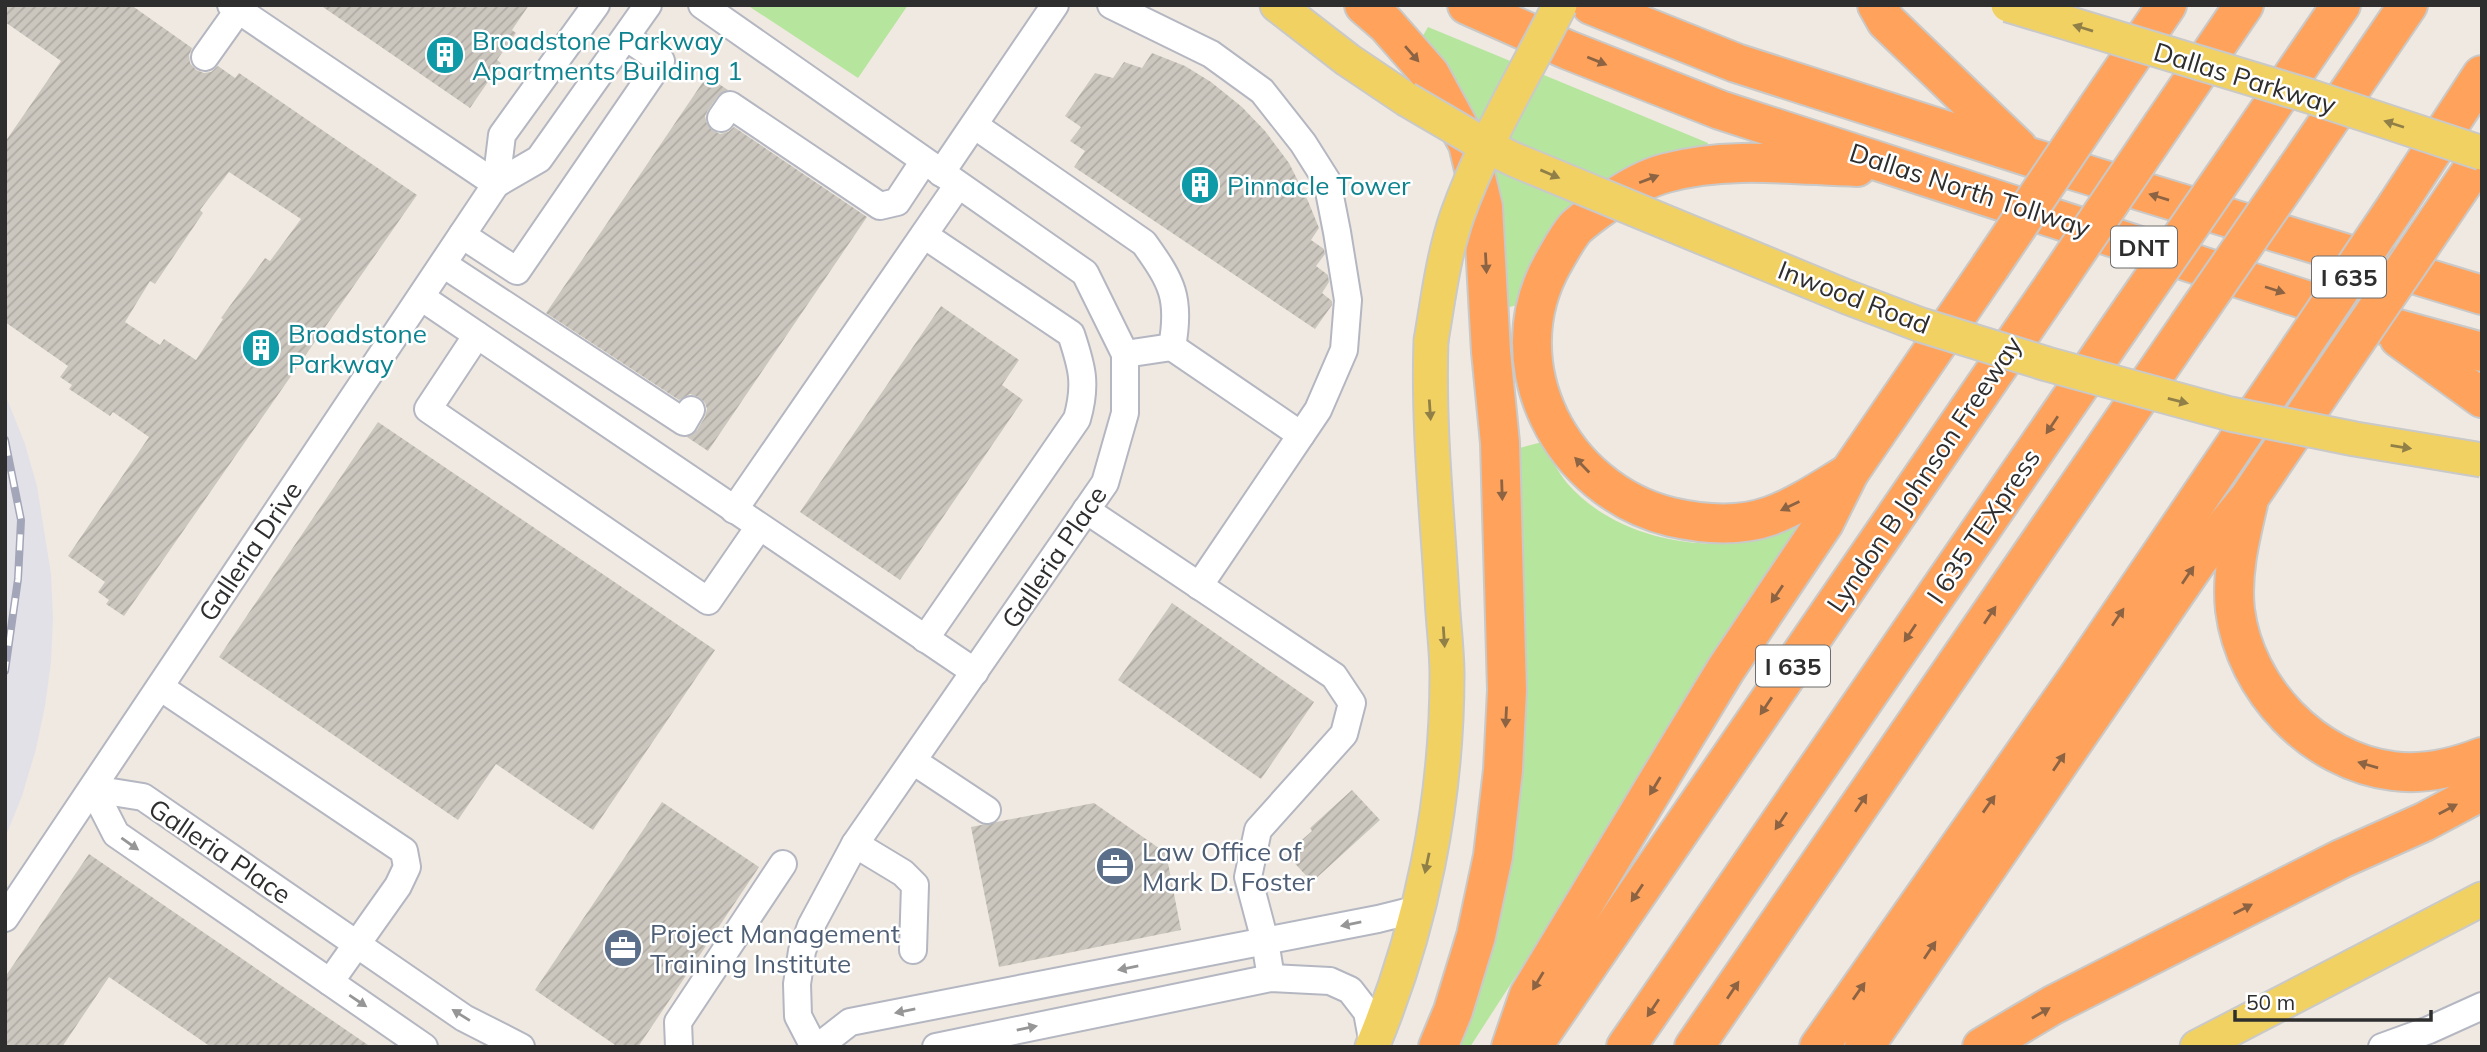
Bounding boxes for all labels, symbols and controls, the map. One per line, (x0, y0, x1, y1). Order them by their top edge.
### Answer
one-way arrow (2072, 22, 2093, 33)
place label: Broadstone Parkway Apartments Building 1 (472, 24, 743, 87)
building icon: Broadstone Parkway Apartments Building 1 (424, 34, 466, 76)
street label: Dallas Parkway (2150, 35, 2340, 121)
one-way arrow (1404, 45, 1419, 62)
one-way arrow (1587, 56, 1608, 67)
one-way arrow (2383, 118, 2404, 129)
street label: Dallas North Tollway (1846, 136, 2095, 244)
building icon: Pinnacle Tower (1179, 164, 1221, 206)
place label: Pinnacle Tower (1227, 169, 1411, 202)
one-way arrow (1540, 169, 1561, 180)
one-way arrow (1639, 174, 1660, 185)
one-way arrow (2148, 191, 2169, 201)
road number: DNT (2111, 226, 2177, 268)
one-way arrow (1481, 252, 1492, 274)
street label: Inwood Road (1773, 253, 1935, 341)
road number: I 635 (2312, 256, 2386, 298)
one-way arrow (2265, 285, 2286, 296)
place label: Broadstone Parkway (288, 317, 427, 380)
building icon: Broadstone Parkway (240, 327, 282, 369)
street label: Lyndon B Johnson Freeway (1819, 329, 2029, 618)
one-way arrow (2167, 396, 2189, 407)
one-way arrow (1425, 399, 1436, 421)
one-way arrow (2045, 416, 2059, 434)
street label: I 635 TEXpress (1919, 442, 2047, 610)
one-way arrow (2390, 442, 2412, 453)
one-way arrow (1574, 457, 1590, 474)
street label: Galleria Drive (191, 475, 309, 627)
one-way arrow (1496, 479, 1507, 501)
street label: Galleria Place (994, 480, 1114, 634)
one-way arrow (1780, 501, 1800, 512)
one-way arrow (2181, 566, 2195, 584)
one-way arrow (1770, 584, 1783, 604)
one-way arrow (1983, 606, 1997, 624)
one-way arrow (2111, 608, 2125, 626)
one-way arrow (1903, 624, 1917, 642)
one-way arrow (1439, 626, 1450, 648)
road number: I 635 (1756, 646, 1830, 686)
one-way arrow (1760, 696, 1773, 715)
one-way arrow (1500, 706, 1511, 728)
one-way arrow (2052, 753, 2065, 772)
one-way arrow (2357, 759, 2378, 769)
one-way arrow (1648, 776, 1661, 795)
street label: Galleria Place (143, 791, 297, 911)
one-way arrow (1855, 793, 1868, 813)
one-way arrow (1982, 795, 1996, 813)
one-way arrow (2438, 804, 2458, 815)
one-way arrow (1774, 812, 1788, 830)
place label: Law Office of Mark D. Foster (1142, 835, 1316, 898)
one-way arrow (121, 837, 139, 851)
office icon: Law Office of Mark D. Foster (1094, 845, 1136, 887)
one-way arrow (1422, 852, 1433, 874)
one-way arrow (1630, 884, 1644, 902)
one-way arrow (2233, 903, 2253, 914)
place label: Project Management Training Institute (650, 917, 900, 980)
one-way arrow (1340, 919, 1362, 930)
office icon: Project Management Training Institute (602, 927, 644, 969)
one-way arrow (1924, 940, 1937, 960)
one-way arrow (1117, 962, 1139, 973)
one-way arrow (1531, 971, 1544, 990)
scale bar (2235, 978, 2431, 1022)
one-way arrow (1726, 981, 1739, 1000)
one-way arrow (1852, 982, 1866, 1000)
text: 50 m (2246, 989, 2295, 1015)
one-way arrow (349, 994, 367, 1008)
one-way arrow (1646, 999, 1660, 1017)
one-way arrow (894, 1006, 916, 1017)
one-way arrow (2031, 1006, 2050, 1019)
one-way arrow (451, 1009, 470, 1022)
one-way arrow (1016, 1023, 1038, 1034)

